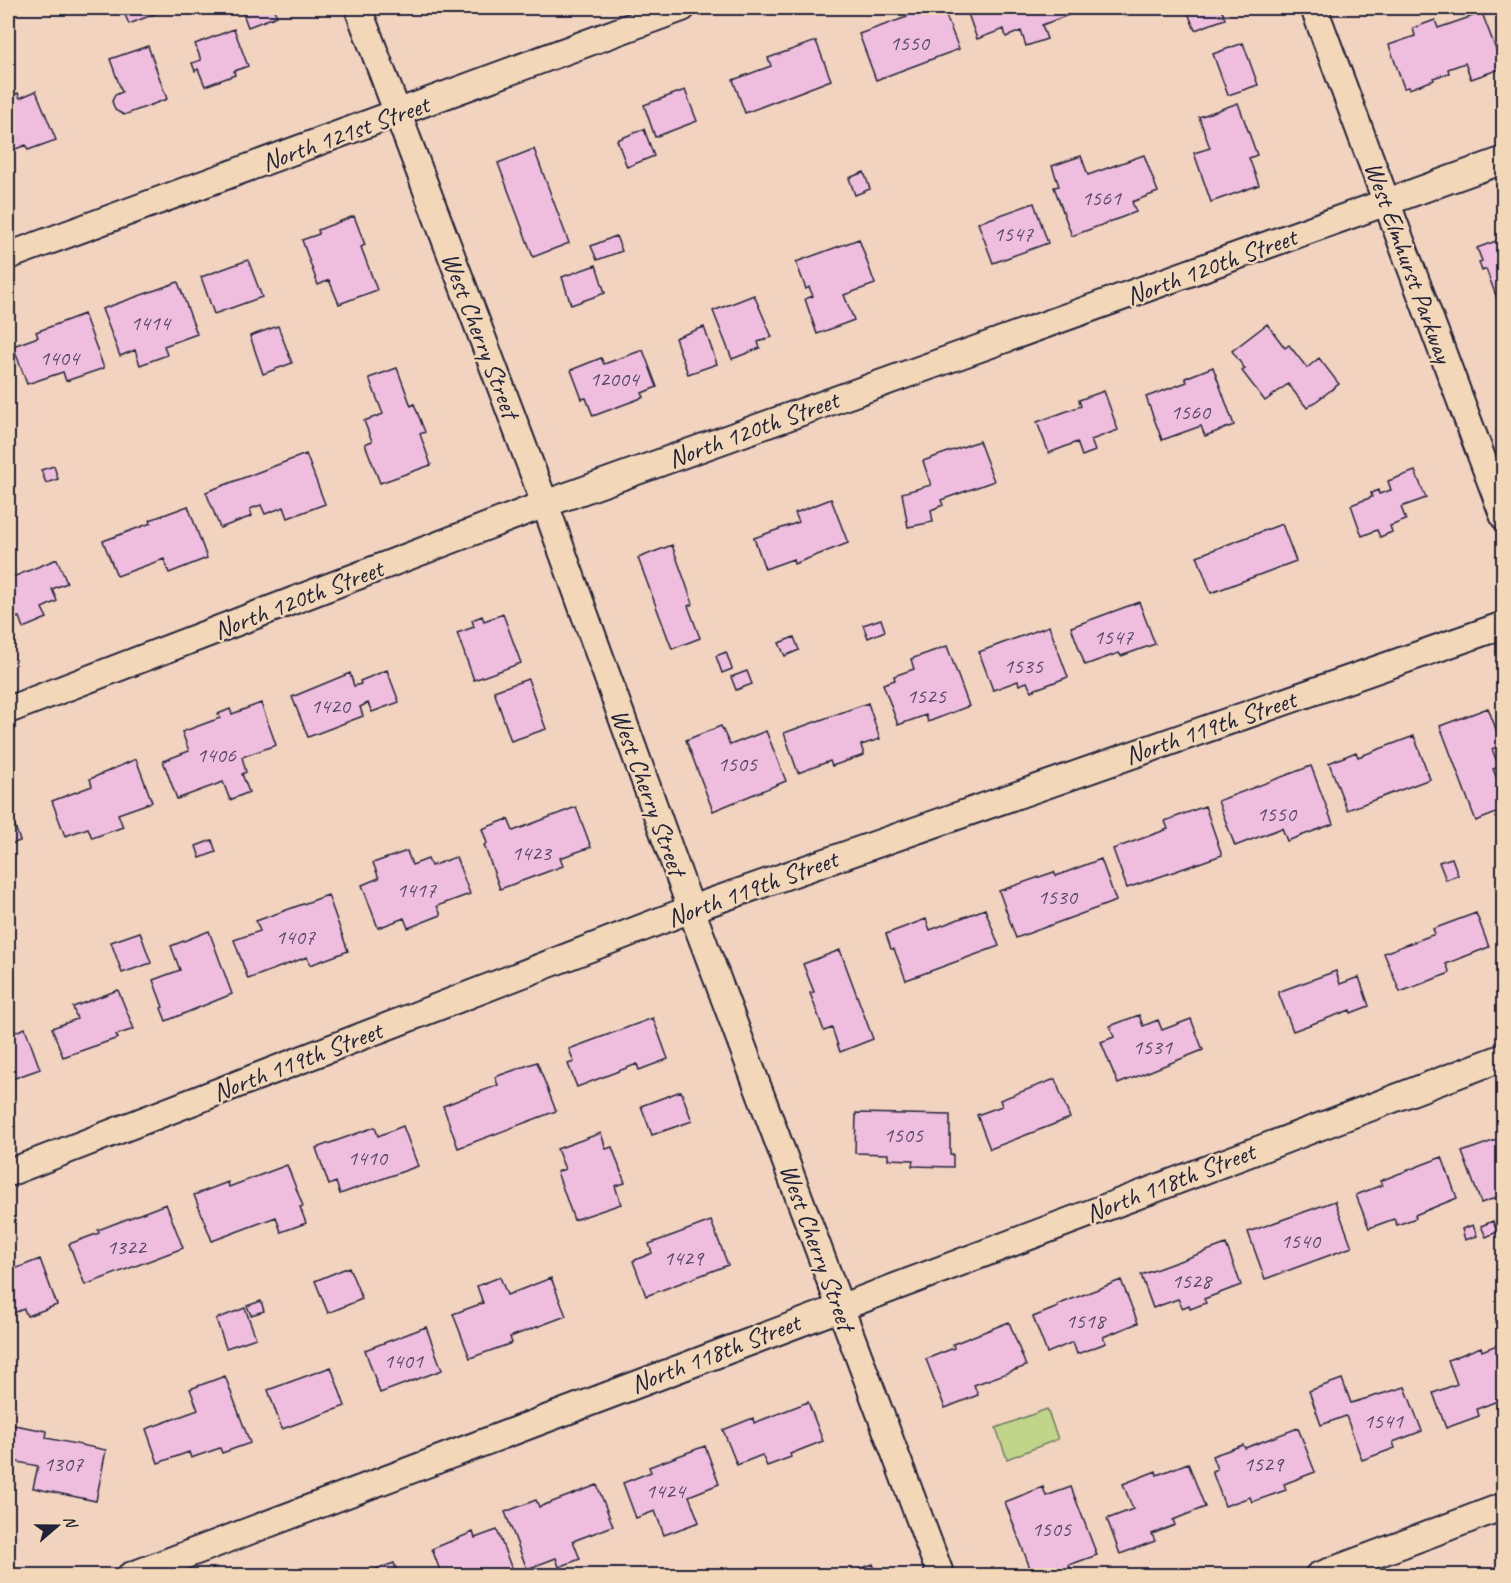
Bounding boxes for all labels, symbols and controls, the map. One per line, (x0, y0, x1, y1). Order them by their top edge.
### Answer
house number: 1550 (889, 29, 931, 57)
street label: North 121st Street (257, 87, 436, 179)
street label: West Elmhurst Parkway (1357, 157, 1461, 369)
house number: 1561 (1081, 184, 1122, 212)
house number: 1547 (993, 220, 1034, 248)
street label: North 120th Street (1122, 220, 1303, 313)
street label: West Cherry Street (434, 248, 528, 426)
house number: 1414 (130, 309, 172, 337)
house number: 1404 (39, 344, 81, 372)
house number: 12004 (589, 365, 641, 393)
street label: North 120th Street (664, 383, 845, 476)
house number: 1560 (1170, 398, 1212, 426)
street label: North 120th Street (209, 551, 390, 647)
house number: 1547 (1093, 623, 1134, 651)
house number: 1535 (1003, 652, 1044, 680)
house number: 1525 (906, 682, 947, 710)
street label: North 119th Street (1120, 682, 1302, 772)
house number: 1420 (310, 692, 352, 720)
street label: West Cherry Street (603, 705, 695, 883)
house number: 1406 (196, 741, 237, 769)
house number: 1505 (717, 750, 758, 778)
house number: 1550 (1256, 800, 1298, 828)
house number: 1423 (511, 839, 553, 867)
street label: North 119th Street (663, 842, 844, 935)
house number: 1417 (396, 876, 437, 904)
house number: 1530 (1037, 883, 1079, 911)
house number: 1407 (275, 923, 316, 951)
street label: North 119th Street (208, 1013, 389, 1109)
house number: 1531 (1132, 1033, 1173, 1061)
house number: 1505 (883, 1121, 924, 1149)
street label: North 118th Street (1081, 1134, 1262, 1230)
house number: 1410 (347, 1144, 389, 1172)
street label: West Cherry Street (772, 1160, 864, 1338)
house number: 1540 (1280, 1227, 1322, 1255)
house number: 1322 (106, 1233, 148, 1261)
house number: 1429 (663, 1244, 705, 1272)
house number: 1528 (1171, 1267, 1213, 1295)
street label: North 118th Street (626, 1305, 807, 1401)
house number: 1518 (1065, 1307, 1107, 1335)
house number: 1401 (383, 1347, 424, 1375)
house number: 1541 (1363, 1407, 1404, 1435)
house number: 1307 (43, 1450, 84, 1478)
house number: 1529 (1243, 1450, 1285, 1478)
house number: 1424 (645, 1477, 687, 1505)
north arrow (27, 1496, 87, 1556)
text: N (59, 1513, 82, 1532)
house number: 1505 (1031, 1515, 1072, 1543)

